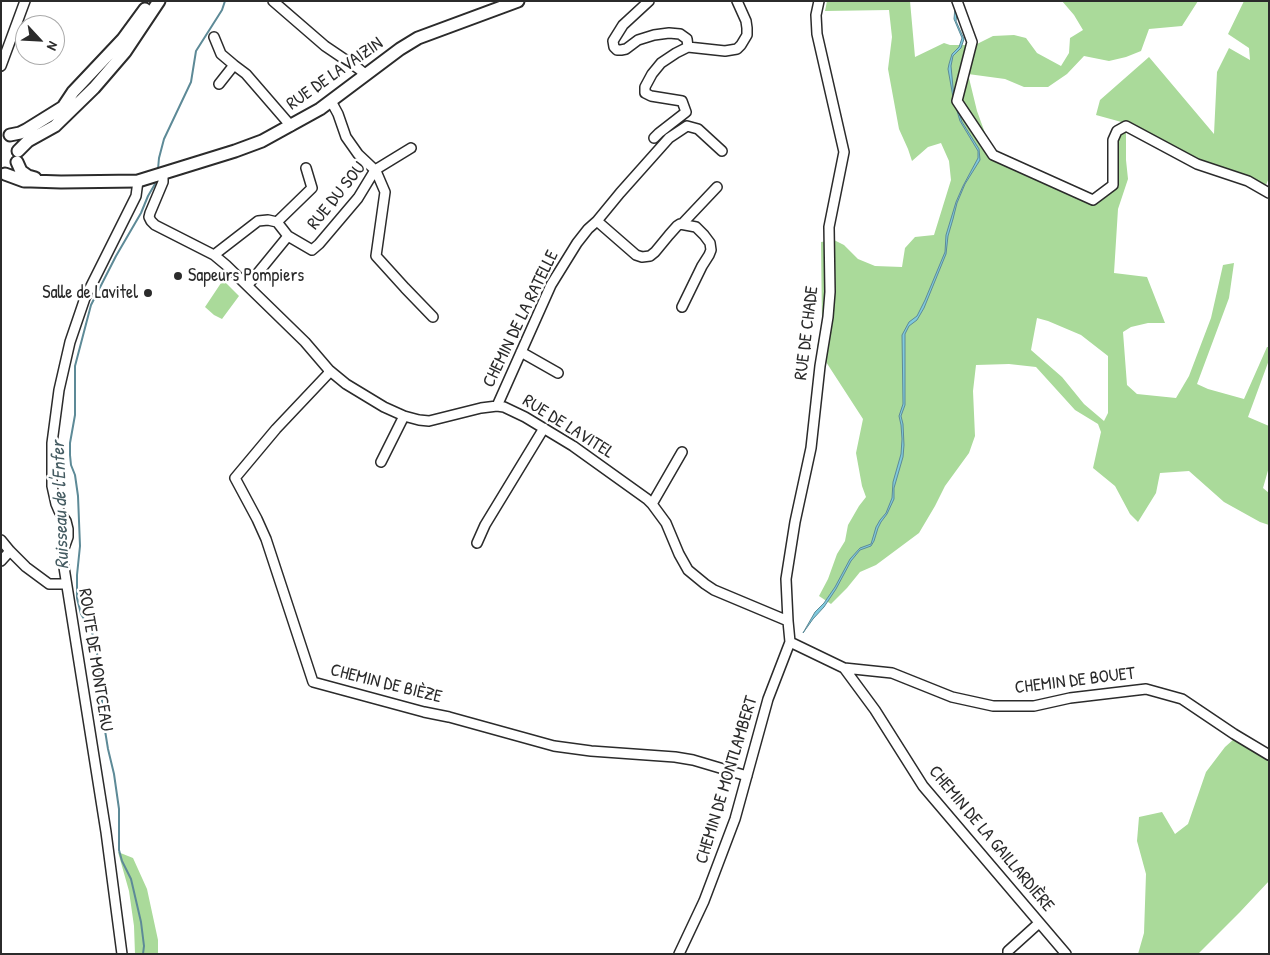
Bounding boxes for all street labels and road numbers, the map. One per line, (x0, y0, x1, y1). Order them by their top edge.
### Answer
street label: RUE DE LAVAIZIN (283, 33, 387, 115)
street label: RUE DU SOU (303, 158, 371, 234)
street label: CHEMIN DE LA RATELLE (478, 247, 564, 391)
street label: RUE DE CHADE (791, 285, 823, 381)
street label: RUE DE LAVITEL (518, 390, 618, 464)
street label: ROUTE DE MONTCEAU (73, 587, 117, 733)
street label: CHEMIN DE BIÈZE (328, 660, 444, 708)
street label: CHEMIN DE BOUET (1014, 663, 1136, 699)
street label: CHEMIN DE MONTLAMBERT (691, 694, 763, 866)
street label: CHEMIN DE LA GAILLARDIÈRE (924, 762, 1058, 916)

